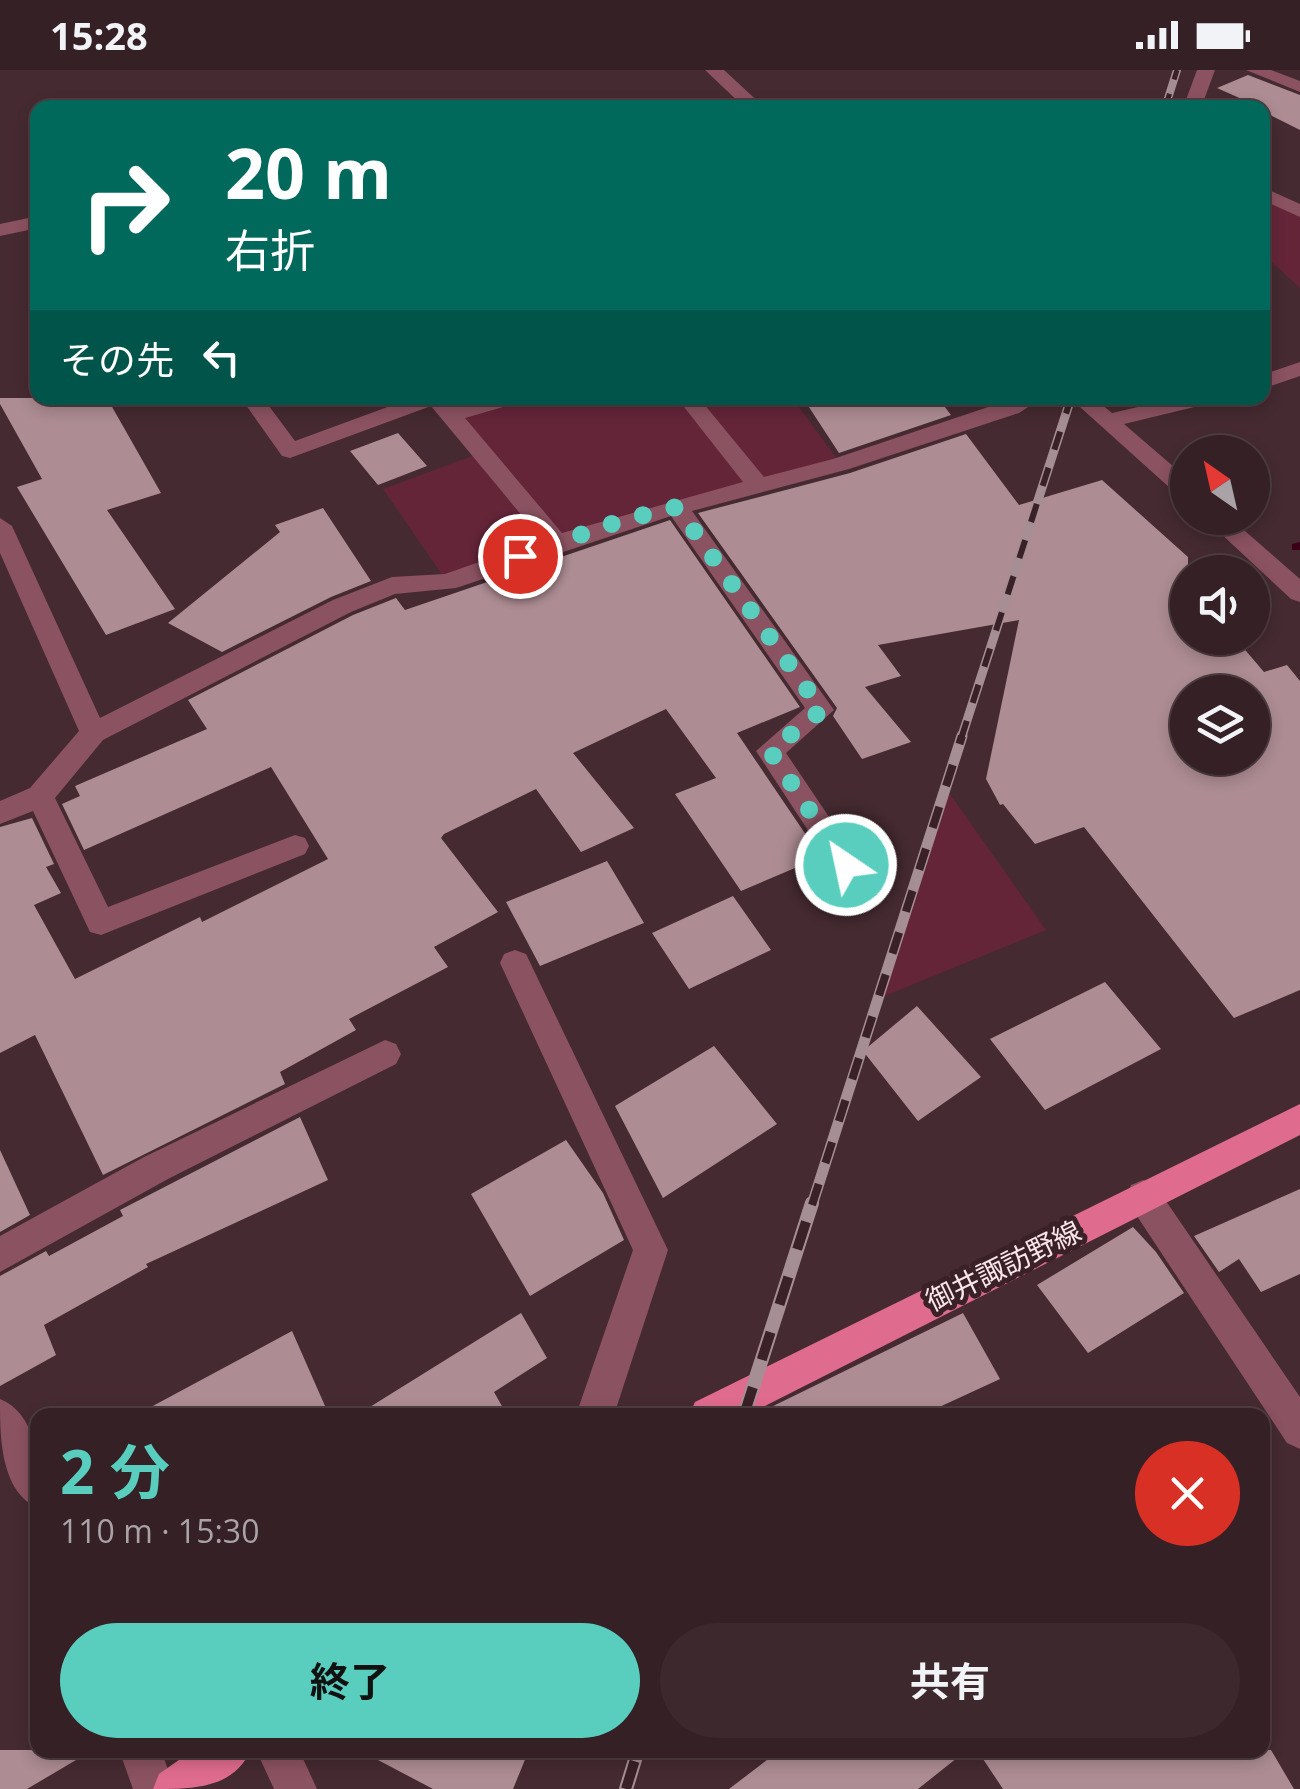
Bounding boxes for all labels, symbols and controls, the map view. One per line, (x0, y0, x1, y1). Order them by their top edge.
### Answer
text: 15:28 (50, 9, 148, 61)
text: 20 m (225, 124, 392, 220)
icon: right (60, 140, 190, 270)
text: 右折 (225, 219, 315, 280)
icon: left (194, 330, 249, 385)
text: その先 (60, 333, 174, 385)
north arrow (1170, 435, 1270, 535)
map controls (1170, 435, 1270, 775)
pin (478, 514, 563, 599)
icon: arrive (493, 529, 548, 584)
button: sound (1170, 555, 1270, 655)
button: layers (1170, 675, 1270, 775)
position arrow (794, 813, 898, 917)
street label: 御井諏訪野線 (919, 1211, 1087, 1319)
text: 2 分 (60, 1430, 170, 1512)
button: close (1135, 1441, 1240, 1546)
text: 110 m · 15:30 (60, 1509, 259, 1552)
button: 終了 (60, 1623, 640, 1738)
button: 共有 (660, 1623, 1240, 1738)

